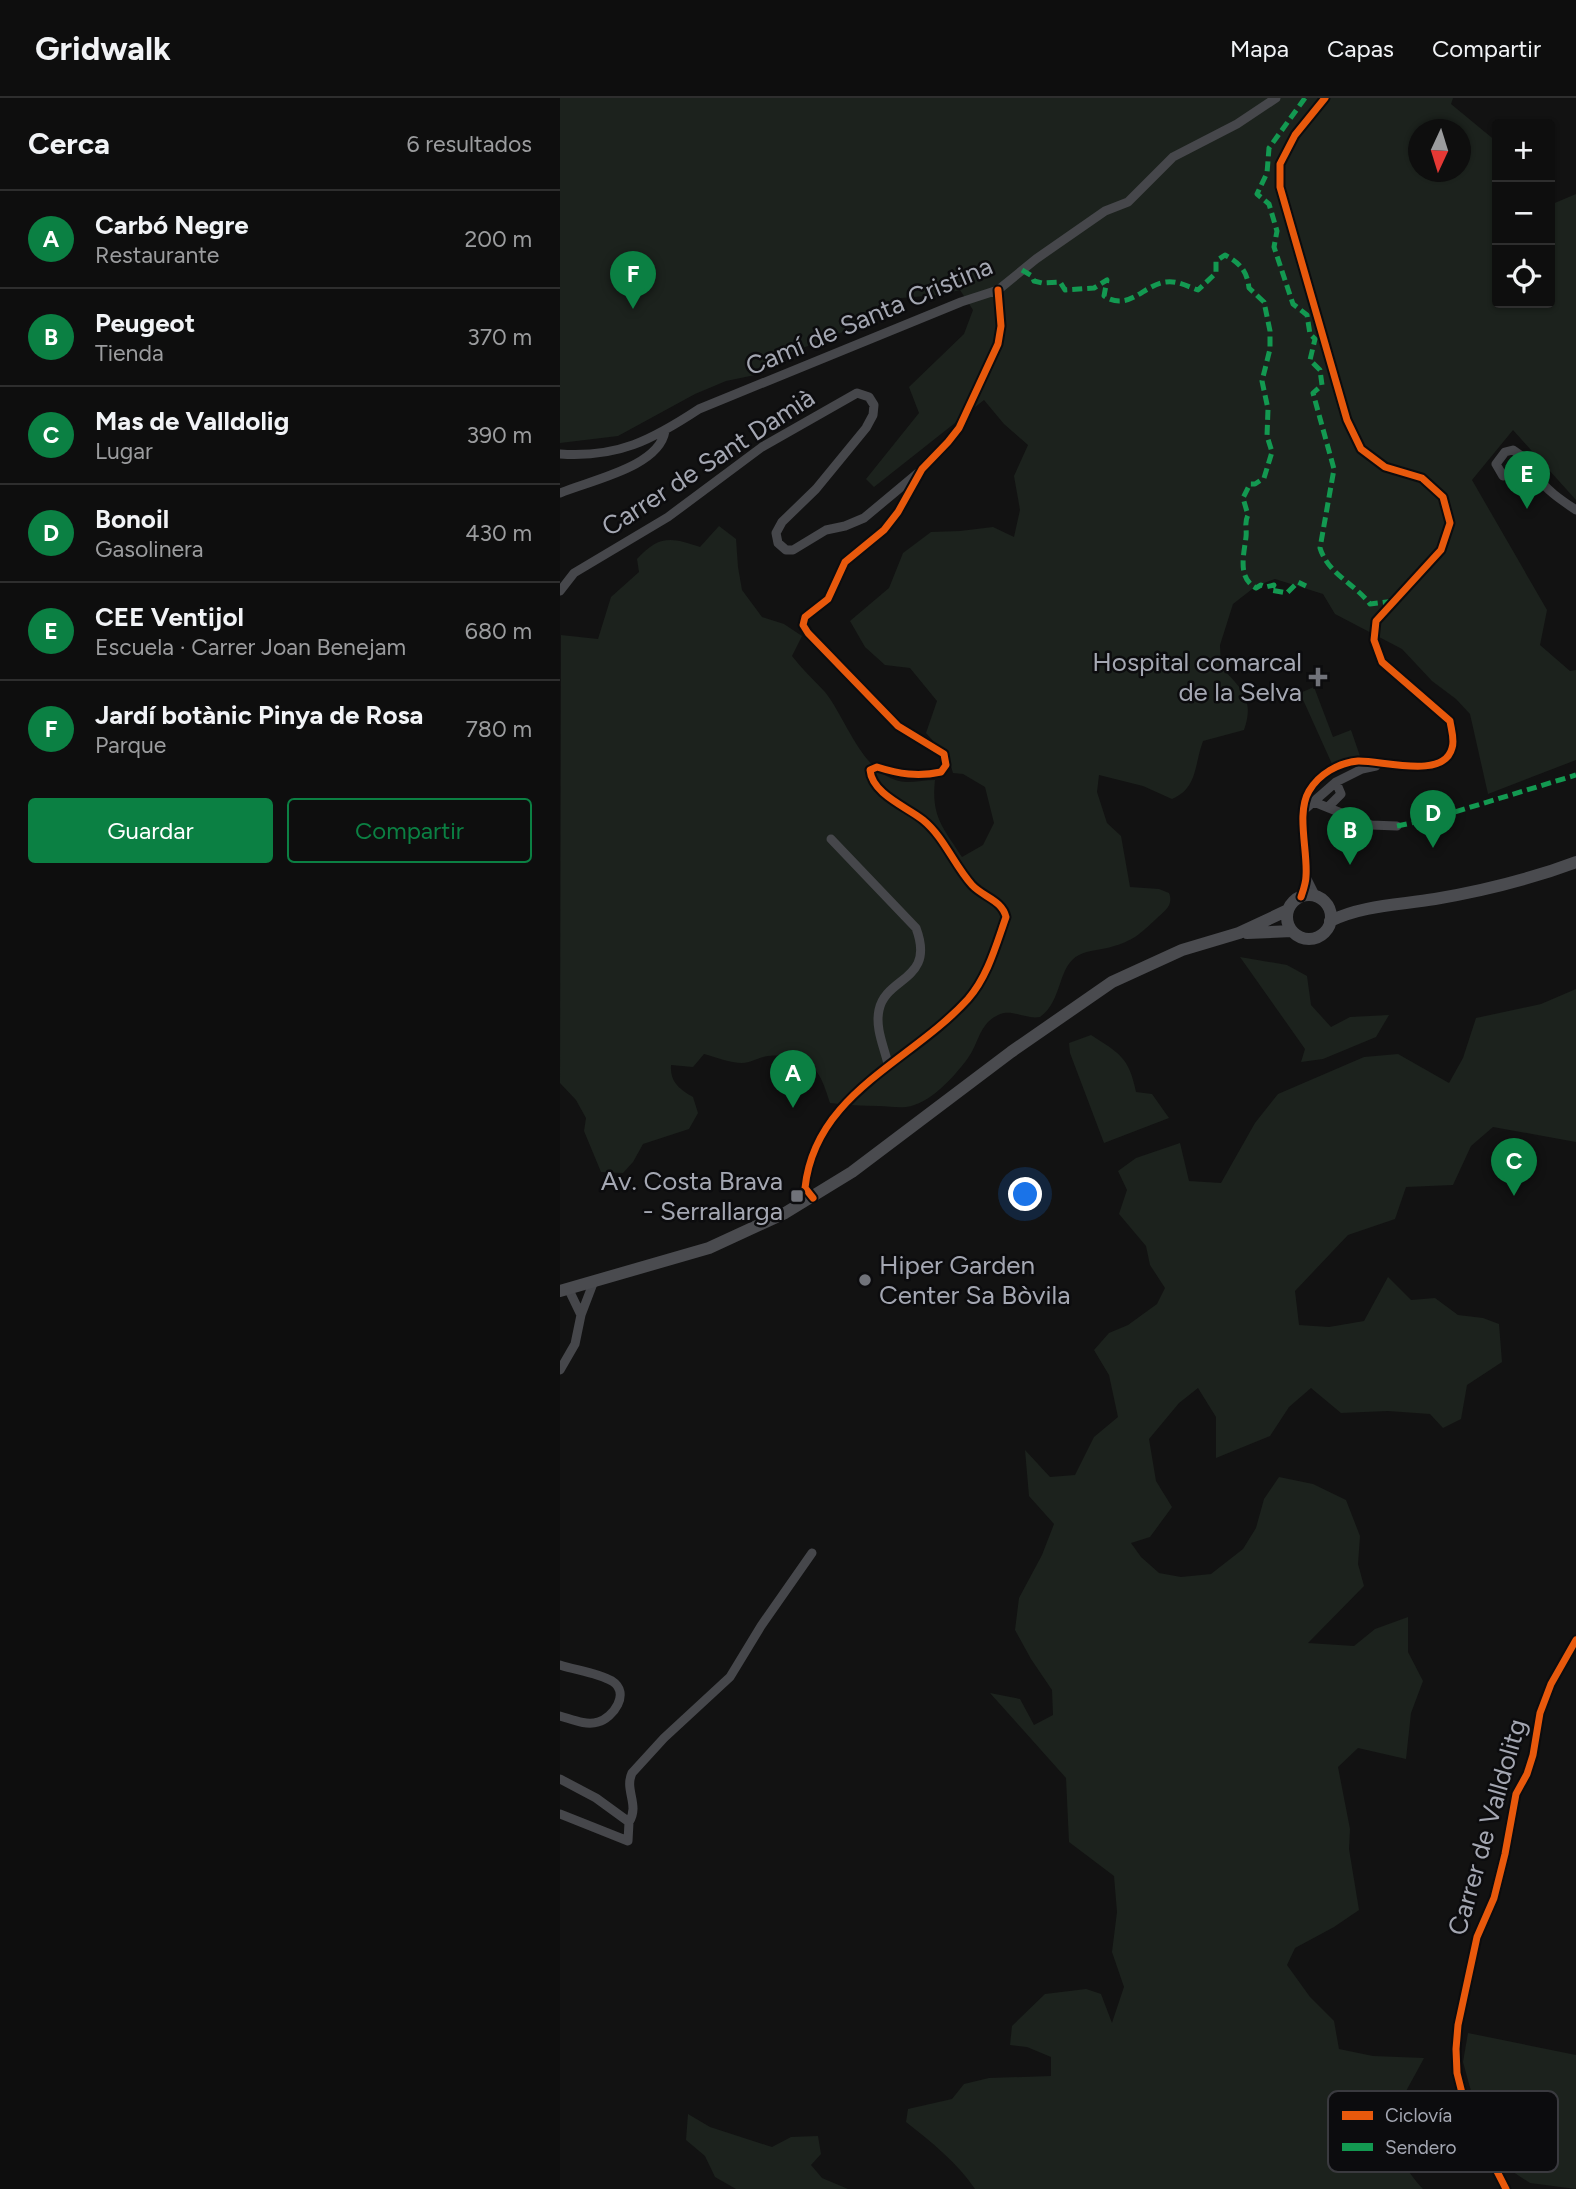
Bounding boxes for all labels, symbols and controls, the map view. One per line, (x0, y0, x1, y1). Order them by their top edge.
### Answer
text: Gridwalk (35, 29, 171, 68)
text: Mapa (1230, 34, 1289, 63)
text: Capas (1327, 34, 1394, 63)
text: Compartir (1432, 34, 1541, 63)
north arrow (1408, 119, 1471, 182)
map controls (1492, 119, 1555, 308)
button: + (1492, 119, 1555, 182)
text: Cerca (28, 125, 110, 162)
text: 6 resultados (406, 130, 532, 158)
button: − (1492, 182, 1555, 245)
text: Carbó Negre (95, 209, 249, 241)
text: A (43, 225, 59, 253)
text: 200 m (464, 225, 532, 253)
text: Restaurante (95, 241, 219, 269)
button: locate (1492, 245, 1555, 308)
street label: Camí de Santa Cristina (741, 250, 997, 382)
pin: F (610, 251, 656, 309)
text: Peugeot (95, 307, 195, 339)
text: B (44, 323, 58, 351)
text: 370 m (467, 323, 532, 351)
text: Tienda (95, 339, 164, 367)
street label: Carrer de Sant Damià (596, 381, 820, 543)
text: Mas de Valldolig (95, 405, 289, 437)
text: C (43, 421, 59, 449)
text: 390 m (466, 421, 532, 449)
text: Lugar (95, 437, 153, 465)
pin: E (1504, 451, 1550, 509)
text: Bonoil (95, 503, 169, 535)
text: D (43, 519, 59, 547)
text: 430 m (465, 519, 532, 547)
text: Gasolinera (95, 535, 204, 563)
text: CEE Ventijol (95, 601, 244, 633)
text: E (44, 617, 58, 645)
text: 680 m (465, 617, 532, 645)
text: Escuela · Carrer Joan Benejam (95, 633, 406, 661)
place label: Hospital comarcal de la Selva (1092, 646, 1302, 708)
marker: Hospital comarcal de la Selva (1308, 667, 1328, 687)
text: Jardí botànic Pinya de Rosa (95, 699, 423, 731)
text: F (45, 715, 57, 743)
text: 780 m (466, 715, 532, 743)
text: Parque (95, 731, 166, 759)
pin: D (1410, 790, 1456, 848)
button: Guardar (28, 798, 273, 863)
button: Compartir (287, 798, 532, 863)
pin: B (1327, 807, 1373, 865)
pin: A (770, 1050, 816, 1108)
pin: C (1491, 1138, 1537, 1196)
place label: Av. Costa Brava - Serrallarga (601, 1165, 783, 1227)
your location (1008, 1177, 1042, 1211)
marker: Av. Costa Brava - Serrallarga (789, 1188, 805, 1204)
place label: Hiper Garden Center Sa Bòvila (879, 1249, 1070, 1311)
marker: Hiper Garden Center Sa Bòvila (857, 1272, 873, 1288)
street label: Carrer de Valldolitg (1441, 1715, 1533, 1939)
legend (1328, 2091, 1558, 2172)
text: Ciclovía (1385, 2104, 1452, 2127)
text: Sendero (1385, 2136, 1457, 2159)

